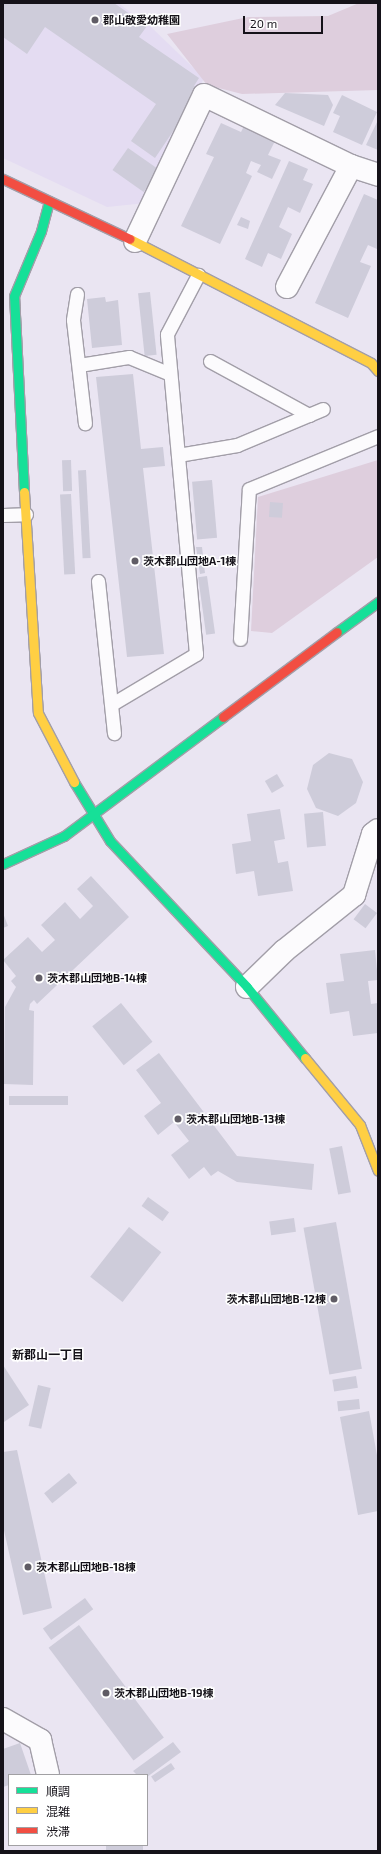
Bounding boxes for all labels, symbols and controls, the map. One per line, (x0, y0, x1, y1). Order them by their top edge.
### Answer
scale bar (245, 8, 325, 34)
place label: 郡山敬愛幼稚園 (103, 13, 180, 27)
marker: 郡山敬愛幼稚園 (90, 15, 100, 25)
text: 20 m (250, 16, 277, 30)
place label: 茨木郡山団地A-1棟 (143, 554, 236, 568)
marker: 茨木郡山団地A-1棟 (130, 556, 140, 566)
place label: 茨木郡山団地B-14棟 (47, 971, 147, 985)
marker: 茨木郡山団地B-14棟 (34, 973, 44, 983)
place label: 茨木郡山団地B-13棟 (186, 1112, 285, 1126)
marker: 茨木郡山団地B-13棟 (173, 1114, 183, 1124)
place label: 茨木郡山団地B-12棟 (227, 1292, 326, 1306)
marker: 茨木郡山団地B-12棟 (329, 1294, 339, 1304)
district label: 新郡山一丁目 (12, 1348, 84, 1362)
place label: 茨木郡山団地B-18棟 (36, 1560, 136, 1574)
marker: 茨木郡山団地B-18棟 (23, 1562, 33, 1572)
place label: 茨木郡山団地B-19棟 (114, 1686, 213, 1700)
marker: 茨木郡山団地B-19棟 (101, 1688, 111, 1698)
legend (8, 1774, 148, 1846)
text: 順調 (46, 1784, 70, 1798)
text: 混雑 (46, 1804, 70, 1818)
text: 渋滞 (46, 1824, 70, 1838)

